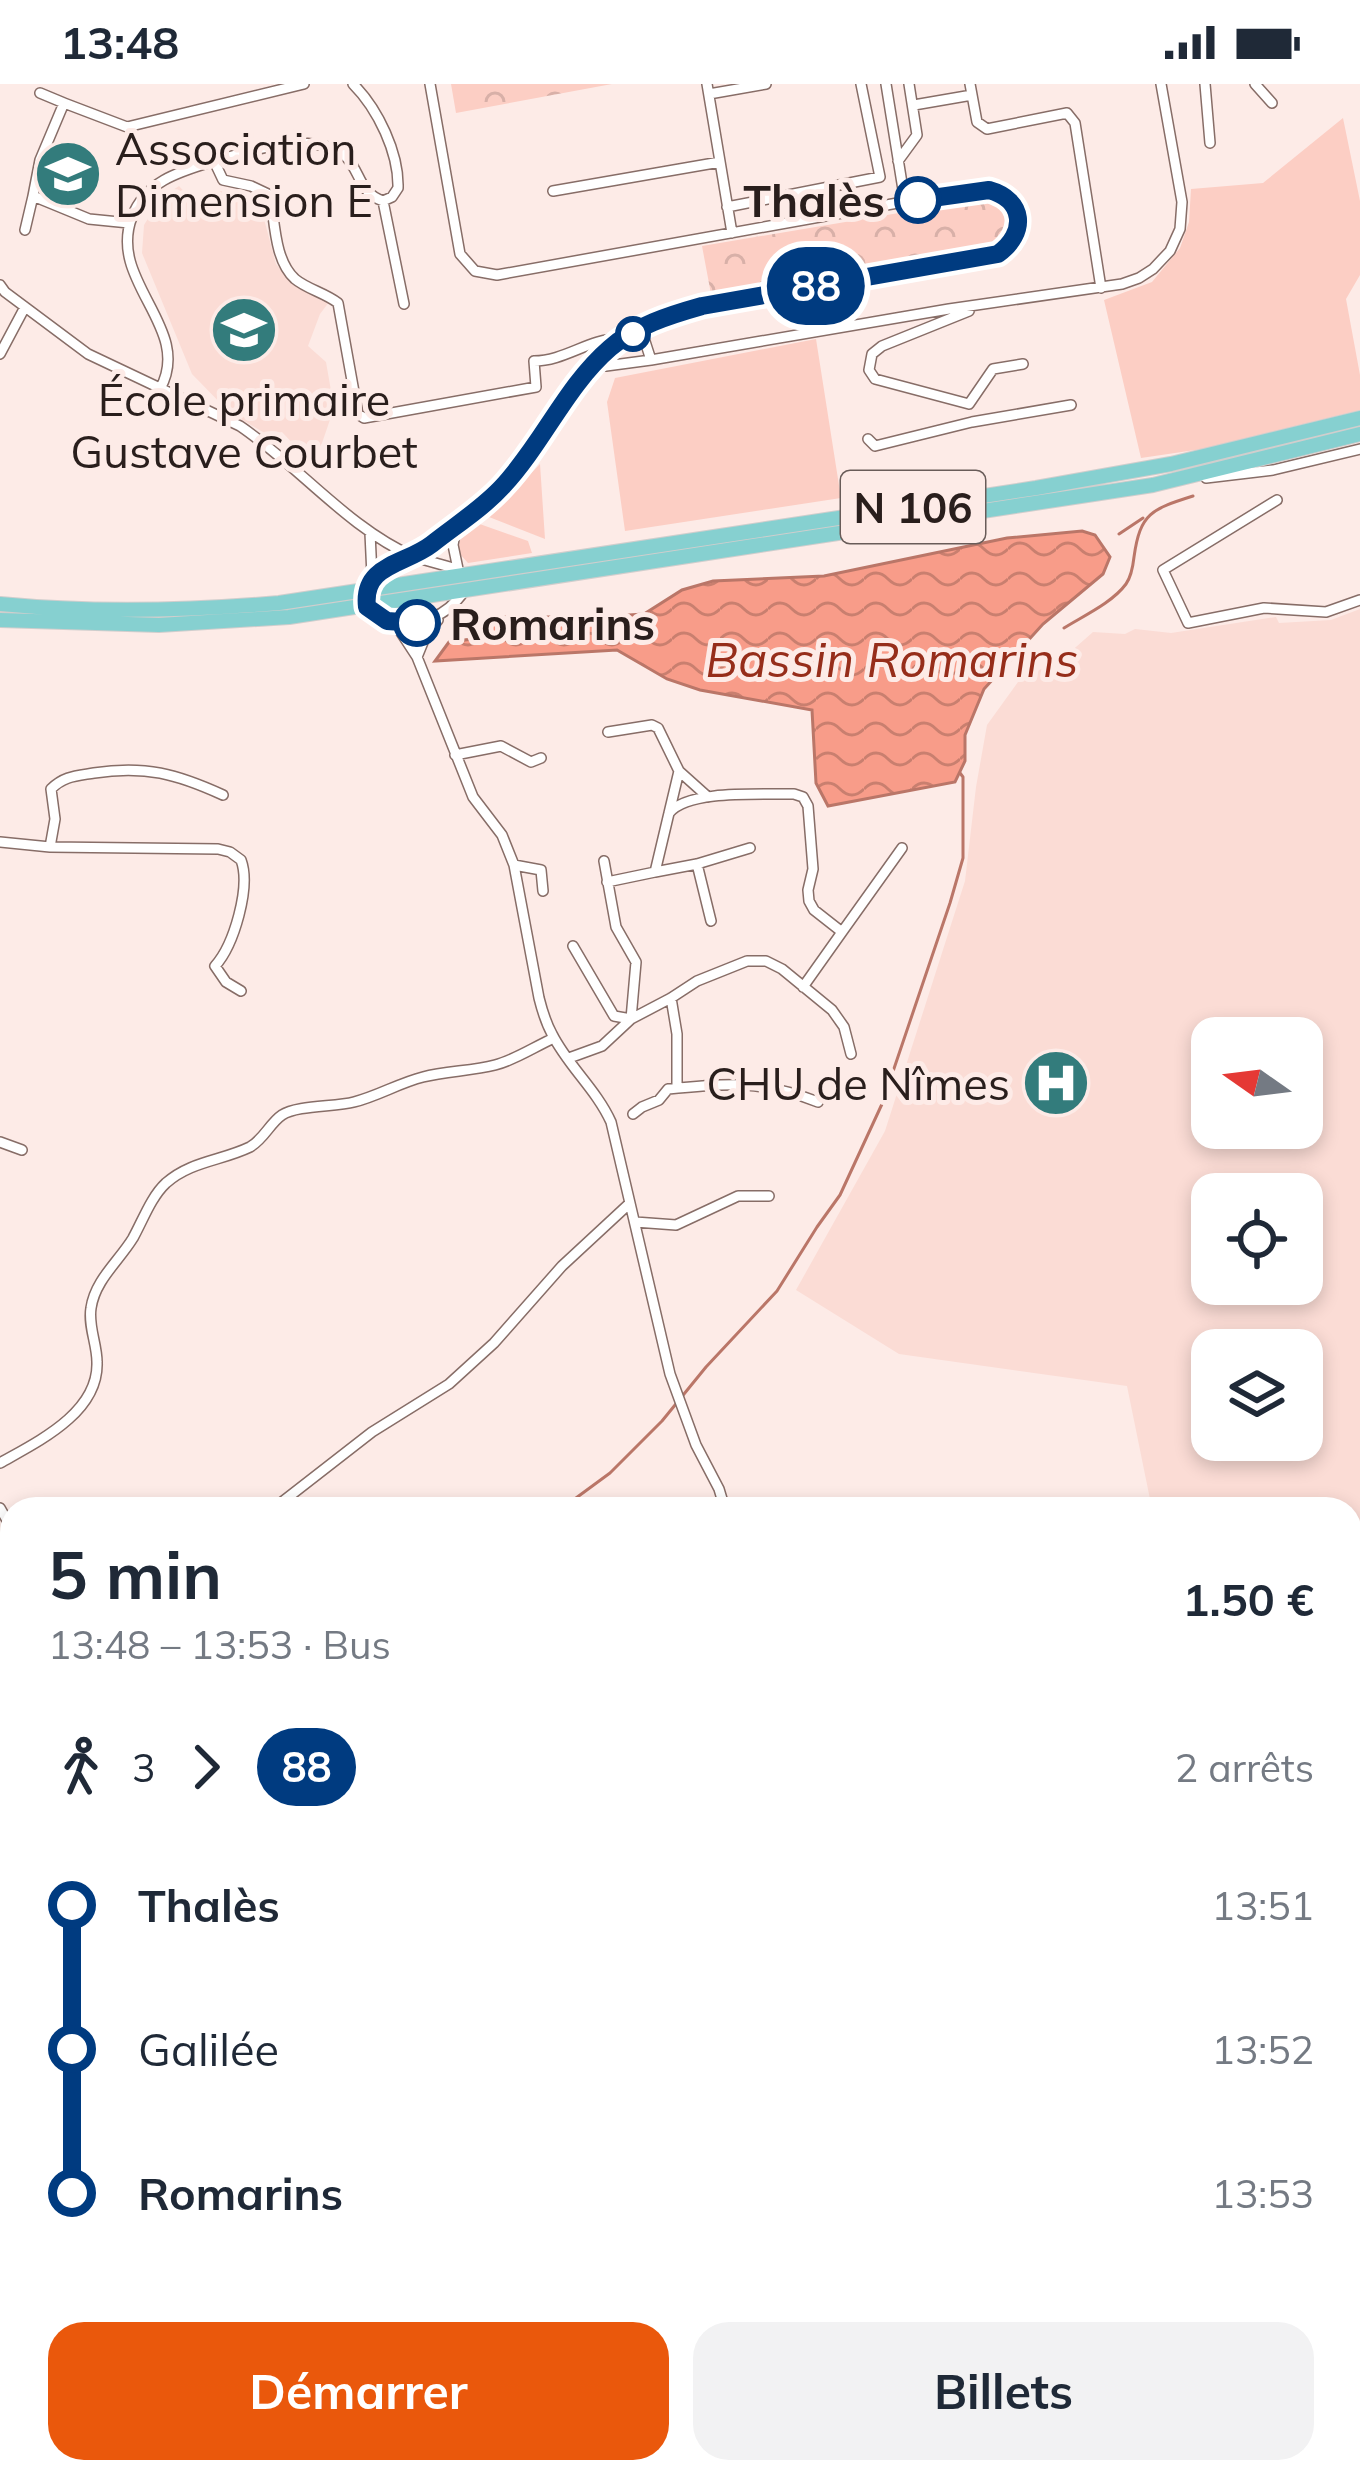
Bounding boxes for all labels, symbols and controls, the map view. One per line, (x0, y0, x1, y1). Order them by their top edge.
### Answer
text: 13:48 (60, 14, 179, 70)
place label: Association Dimension E (115, 120, 373, 228)
school or university icon: Association Dimension E (33, 139, 103, 209)
place label: Thalès (743, 172, 885, 228)
marker: Thalès (896, 178, 940, 222)
line badge: 88 (762, 247, 870, 325)
text: 88 (791, 259, 841, 312)
school or university icon: École primaire Gustave Courbet (209, 295, 279, 365)
unlabelled marker (617, 318, 649, 350)
place label: École primaire Gustave Courbet (70, 371, 418, 479)
road number: N 106 (841, 471, 985, 543)
place label: Romarins (450, 595, 655, 651)
marker: Romarins (395, 601, 439, 645)
water label: Bassin Romarins (706, 629, 1078, 689)
north arrow (1191, 1017, 1323, 1149)
map controls (1191, 1017, 1323, 1461)
hospital icon: CHU de Nîmes (1021, 1048, 1091, 1118)
place label: CHU de Nîmes (706, 1055, 1010, 1111)
button: locate (1191, 1173, 1323, 1305)
button: layers (1191, 1329, 1323, 1461)
text: 5 min (48, 1533, 222, 1616)
text: 1.50 € (1183, 1571, 1314, 1627)
text: 13:48 – 13:53 · Bus (48, 1620, 391, 1669)
icon: walk (48, 1734, 114, 1800)
icon: forward (173, 1734, 239, 1800)
text: 88 (281, 1740, 332, 1793)
text: 3 (132, 1743, 155, 1792)
text: 2 arrêts (1175, 1743, 1314, 1792)
text: Thalès (138, 1877, 280, 1933)
text: 13:51 (1212, 1881, 1314, 1930)
text: Galilée (138, 2021, 279, 2077)
text: 13:52 (1212, 2025, 1314, 2074)
text: Romarins (138, 2165, 343, 2221)
text: 13:53 (1212, 2169, 1314, 2218)
button: Démarrer (48, 2322, 669, 2460)
button: Billets (693, 2322, 1314, 2460)

